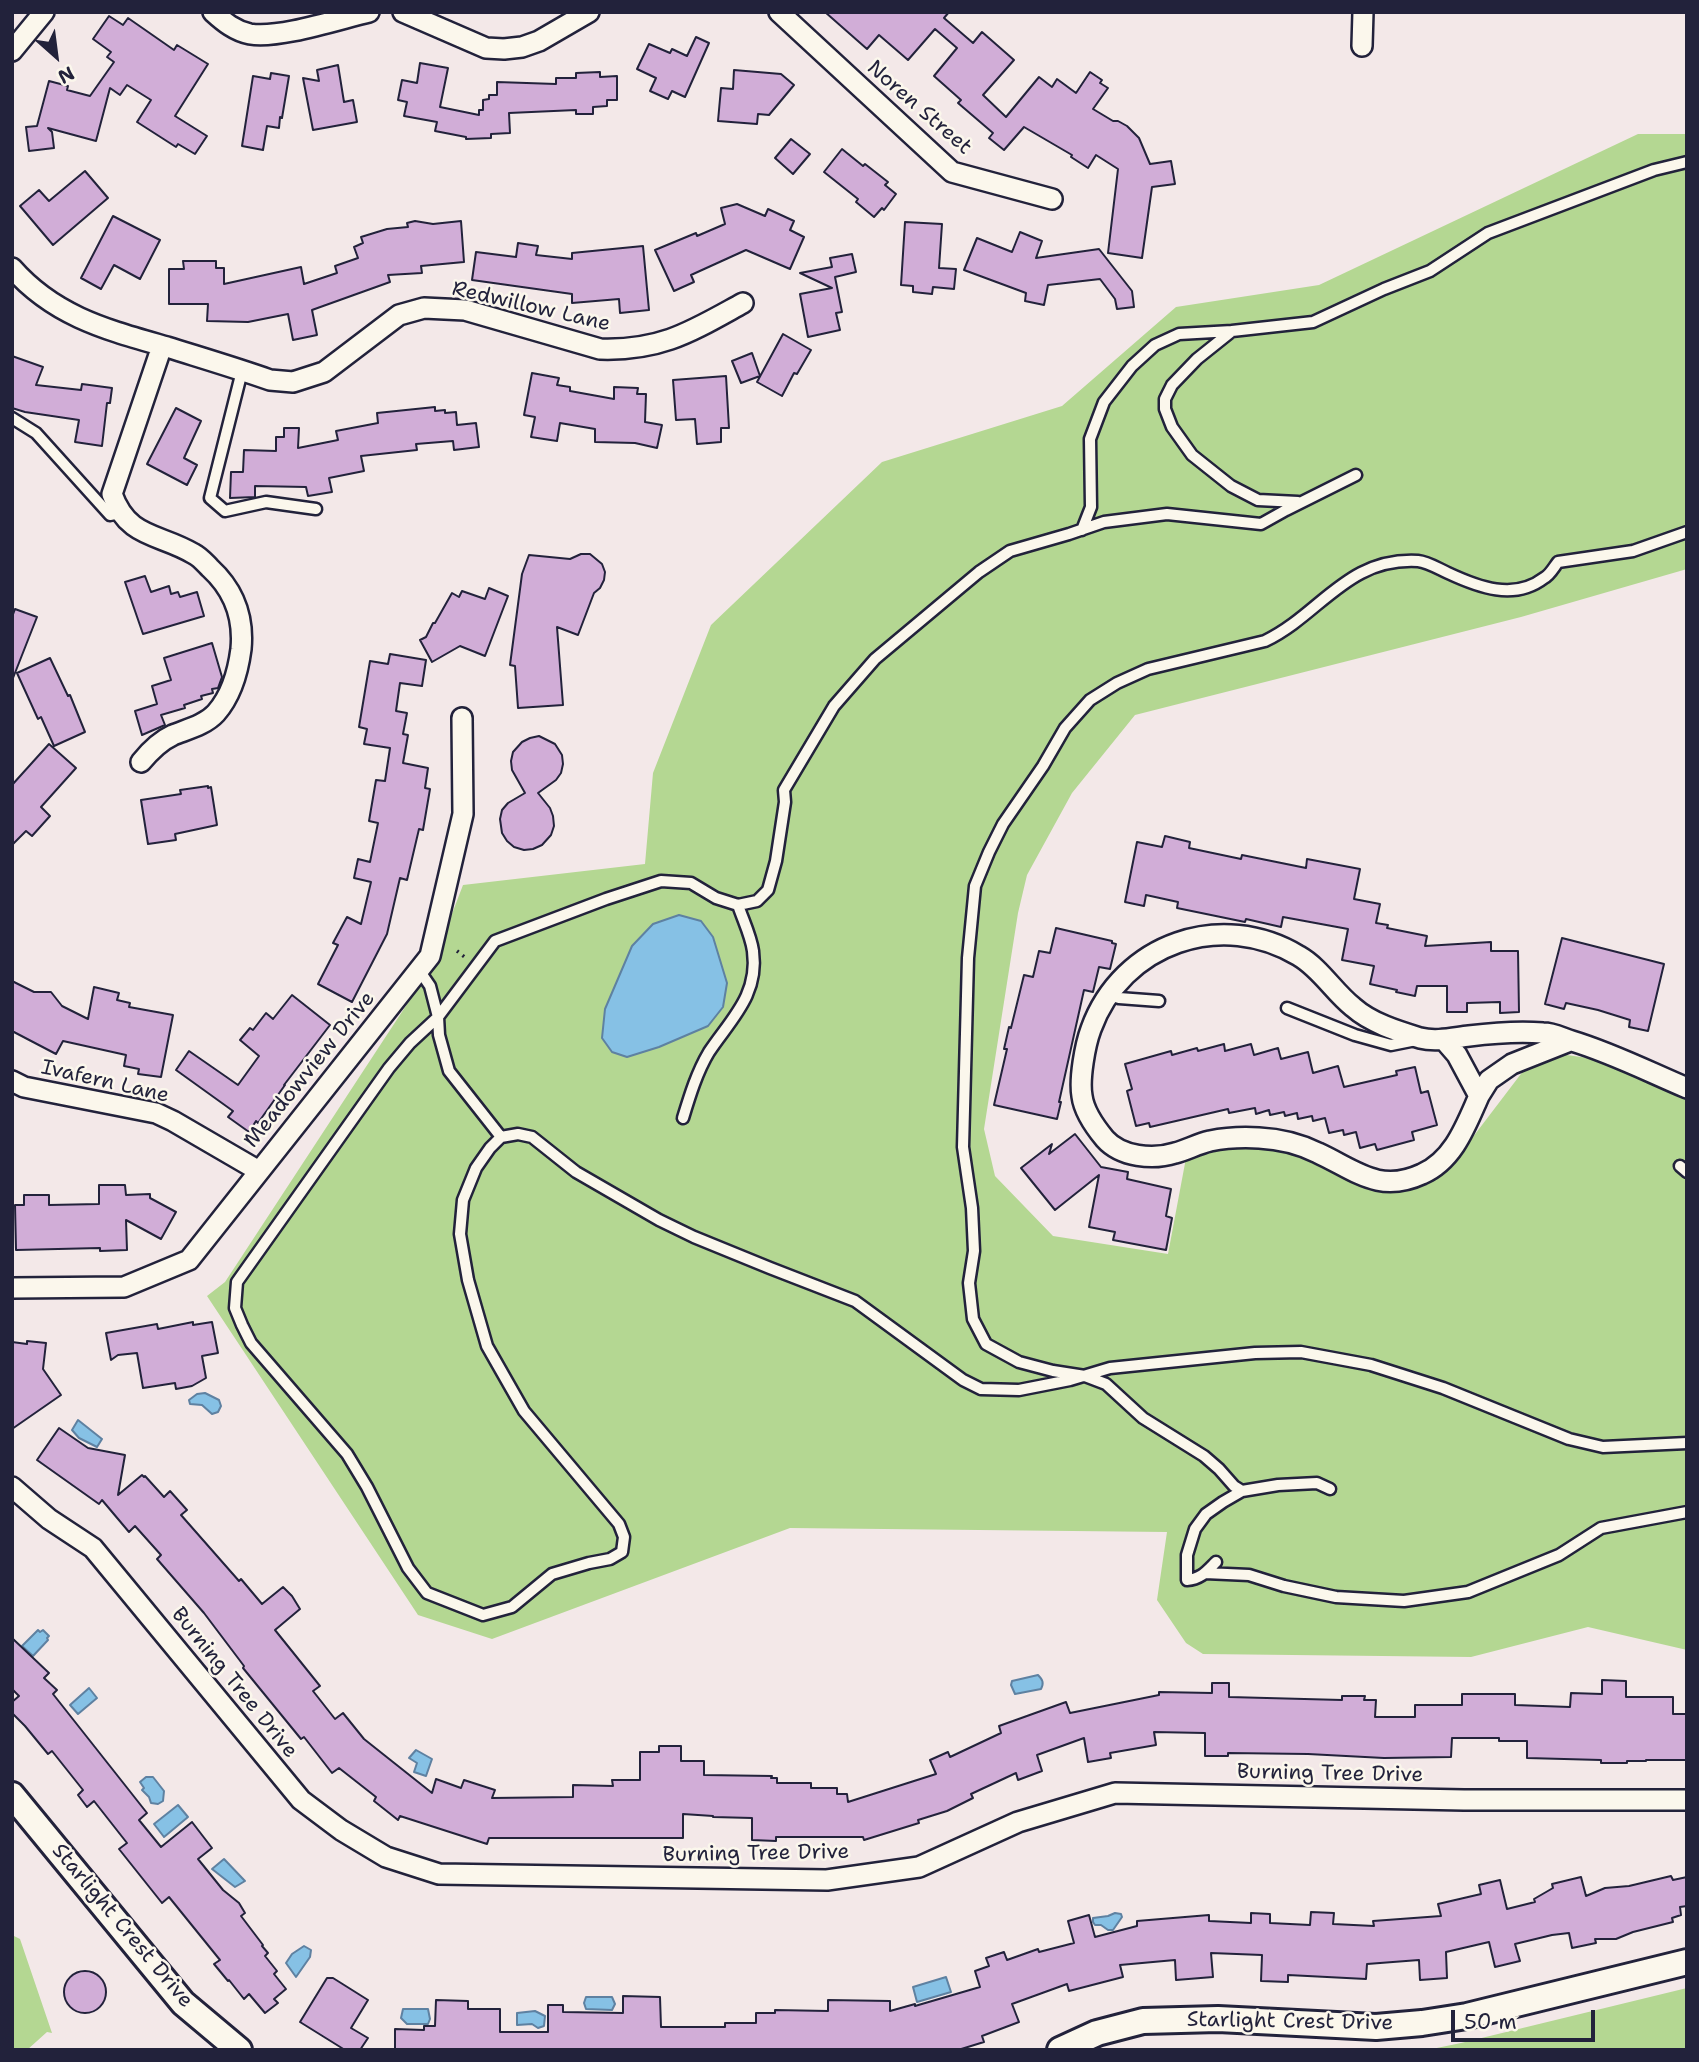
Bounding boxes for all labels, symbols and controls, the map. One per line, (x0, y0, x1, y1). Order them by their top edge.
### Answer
north arrow (21, 21, 91, 91)
street label: Noren Street (862, 56, 976, 160)
text: N (54, 60, 79, 90)
street label: Redwillow Lane (449, 277, 613, 337)
street label: Meadowview Drive (239, 987, 381, 1153)
street label: Ivafern Lane (39, 1055, 171, 1109)
street label: Burning Tree Drive (166, 1603, 302, 1763)
street label: Burning Tree Drive (1237, 1760, 1423, 1788)
street label: Starlight Crest Drive (46, 1839, 198, 2013)
street label: Burning Tree Drive (663, 1840, 849, 1868)
scale bar (1454, 1996, 1598, 2040)
street label: Starlight Crest Drive (1187, 2008, 1393, 2036)
text: 50 m (1464, 2008, 1517, 2036)

